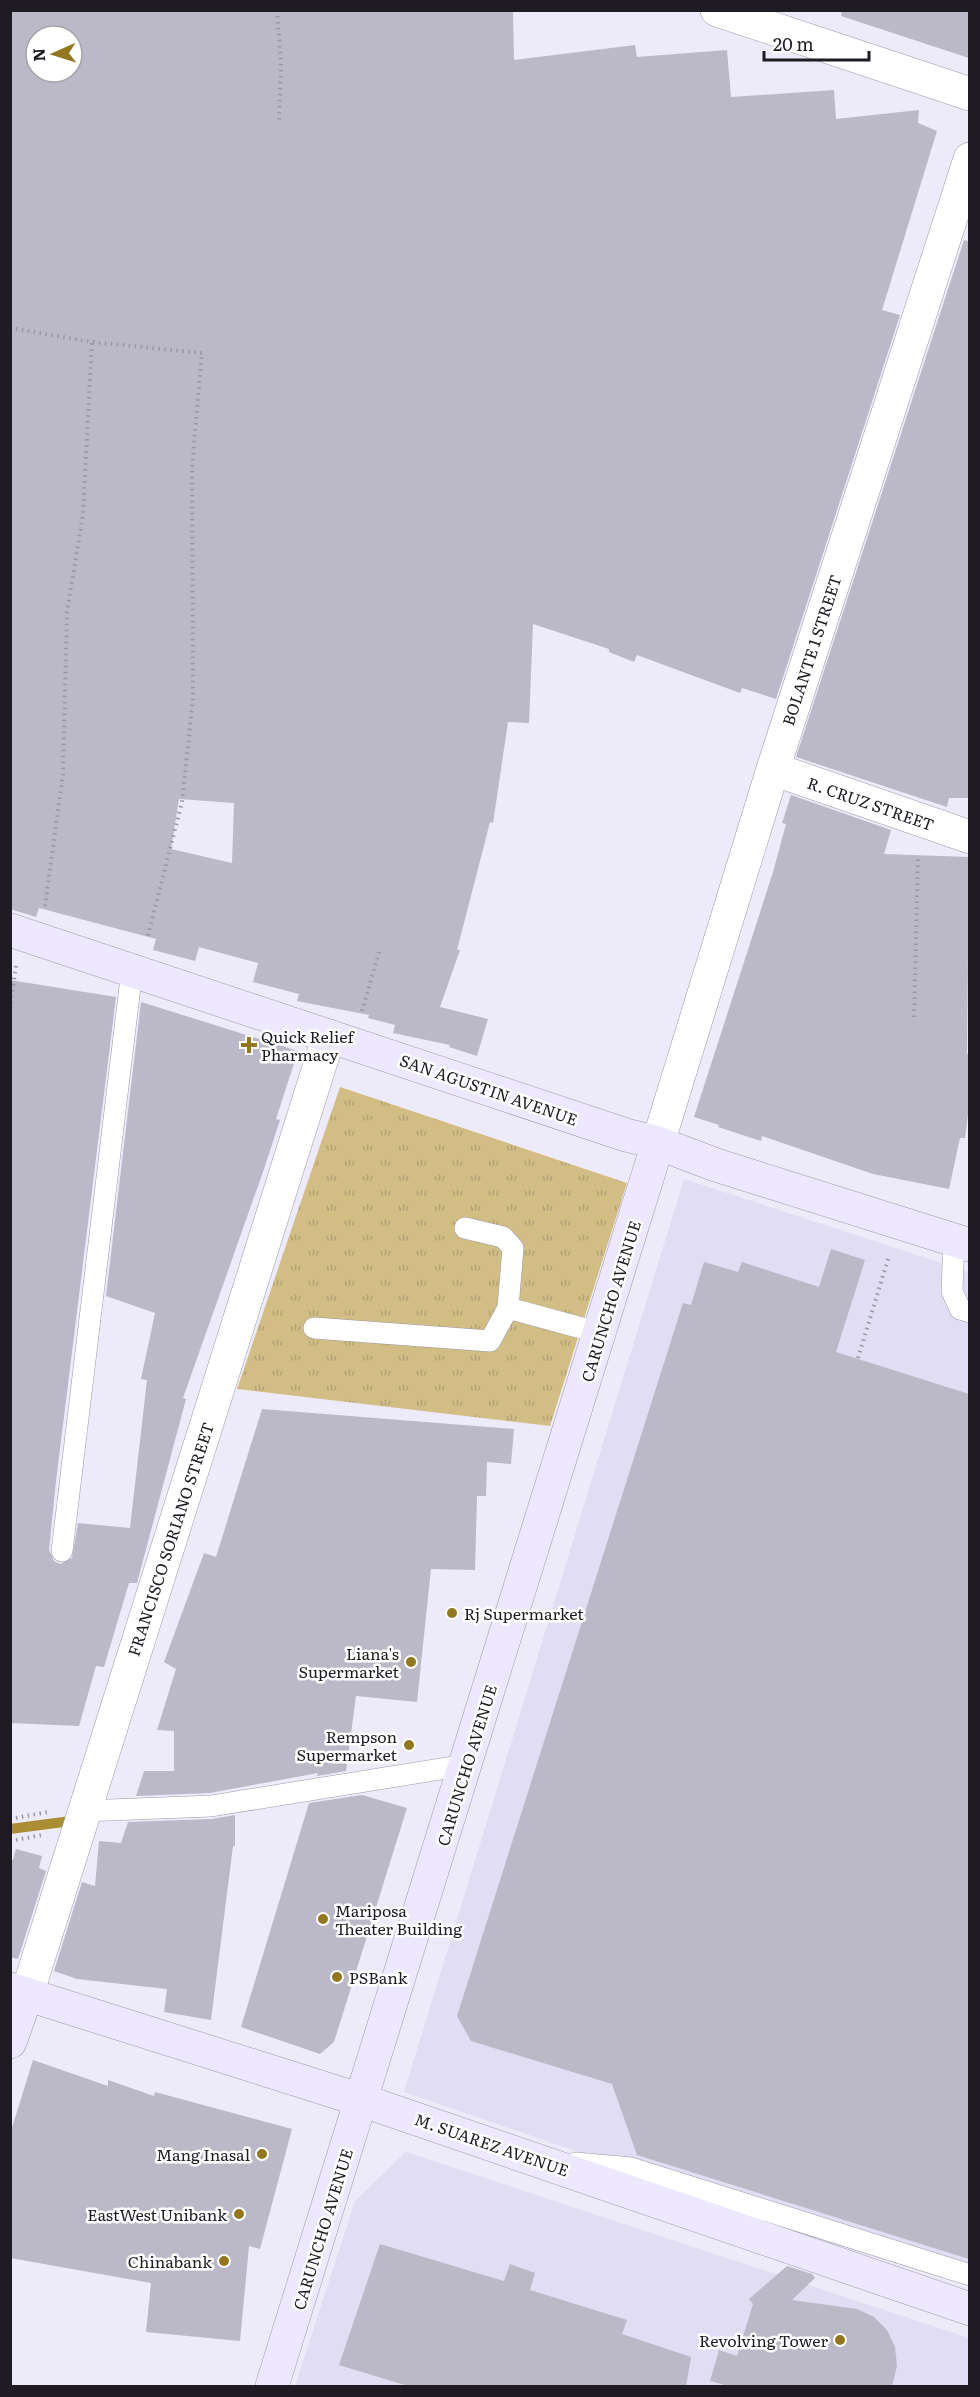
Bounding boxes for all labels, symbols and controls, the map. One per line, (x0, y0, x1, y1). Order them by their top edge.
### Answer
north arrow (24, 24, 84, 84)
scale bar (764, 24, 869, 62)
text: 20 m (773, 30, 814, 57)
text: N (26, 47, 50, 62)
street label: BOLANTE 1 STREET (775, 571, 847, 729)
street label: R. CRUZ STREET (804, 770, 938, 836)
place label: Quick Relief Pharmacy (261, 1024, 356, 1066)
marker: Quick Relief Pharmacy (242, 1038, 256, 1052)
street label: SAN AGUSTIN AVENUE (397, 1047, 581, 1131)
street label: CARUNCHO AVENUE (574, 1217, 646, 1385)
street label: FRANCISCO SORIANO STREET (121, 1419, 219, 1659)
place label: Rj Supermarket (464, 1601, 584, 1625)
marker: Rj Supermarket (445, 1606, 459, 1620)
place label: Liana's Supermarket (299, 1641, 400, 1683)
marker: Liana's Supermarket (404, 1655, 418, 1669)
street label: CARUNCHO AVENUE (430, 1681, 502, 1849)
place label: Rempson Supermarket (297, 1724, 398, 1766)
marker: Rempson Supermarket (402, 1738, 416, 1752)
place label: Mariposa Theater Building (335, 1898, 462, 1940)
marker: Mariposa Theater Building (316, 1912, 330, 1926)
place label: PSBank (349, 1965, 408, 1989)
marker: PSBank (330, 1970, 344, 1984)
street label: M. SUAREZ AVENUE (412, 2106, 572, 2182)
place label: Mang Inasal (156, 2142, 250, 2166)
street label: CARUNCHO AVENUE (286, 2145, 358, 2313)
marker: Mang Inasal (255, 2147, 269, 2161)
place label: EastWest Unibank (87, 2202, 227, 2226)
marker: EastWest Unibank (232, 2207, 246, 2221)
place label: Chinabank (128, 2249, 212, 2273)
marker: Chinabank (217, 2254, 231, 2268)
place label: Revolving Tower (699, 2328, 828, 2352)
marker: Revolving Tower (833, 2333, 847, 2347)

